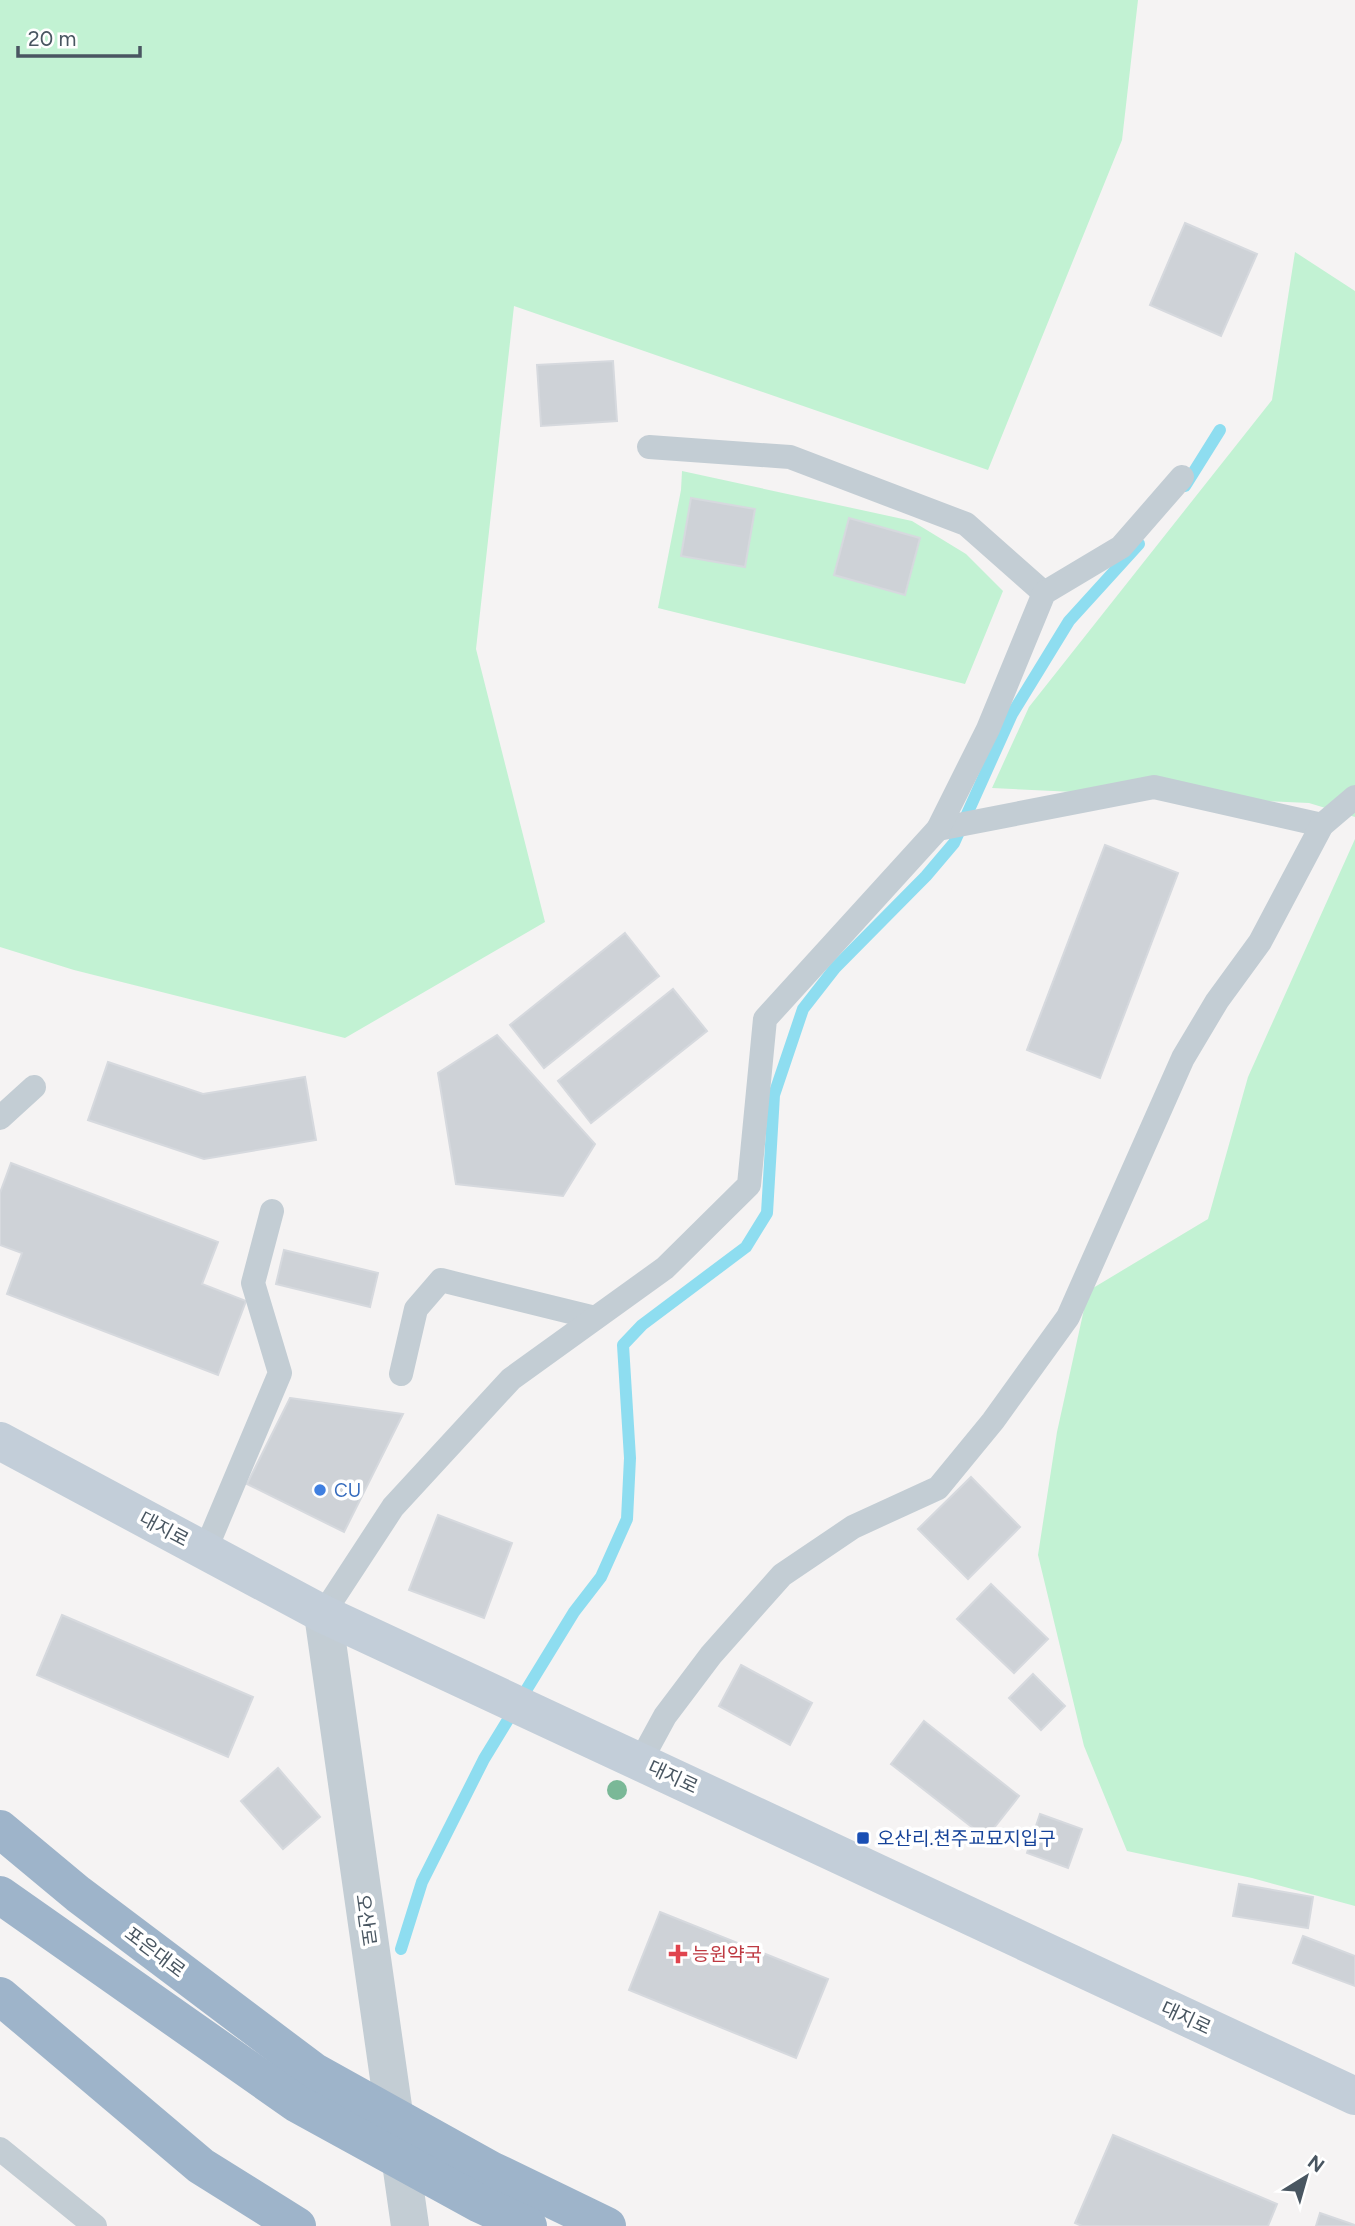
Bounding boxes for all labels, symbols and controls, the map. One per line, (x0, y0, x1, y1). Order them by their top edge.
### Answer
scale bar (18, 14, 140, 58)
text: 20 m (28, 26, 76, 51)
place label: CU (334, 1479, 361, 1502)
marker: CU (312, 1482, 328, 1498)
street label: 대지로 (135, 1507, 193, 1551)
street label: 대지로 (644, 1755, 702, 1799)
place label: 오산리.천주교묘지입구 (877, 1827, 1056, 1850)
marker: 오산리.천주교묘지입구 (855, 1830, 871, 1846)
street label: 오산로 (351, 1892, 381, 1948)
street label: 포은대로 (120, 1922, 190, 1982)
place label: 능원약국 (692, 1943, 762, 1966)
marker: 능원약국 (670, 1946, 686, 1962)
street label: 대지로 (1157, 1996, 1215, 2040)
north arrow (1271, 2142, 1341, 2212)
text: N (1303, 2150, 1329, 2177)

